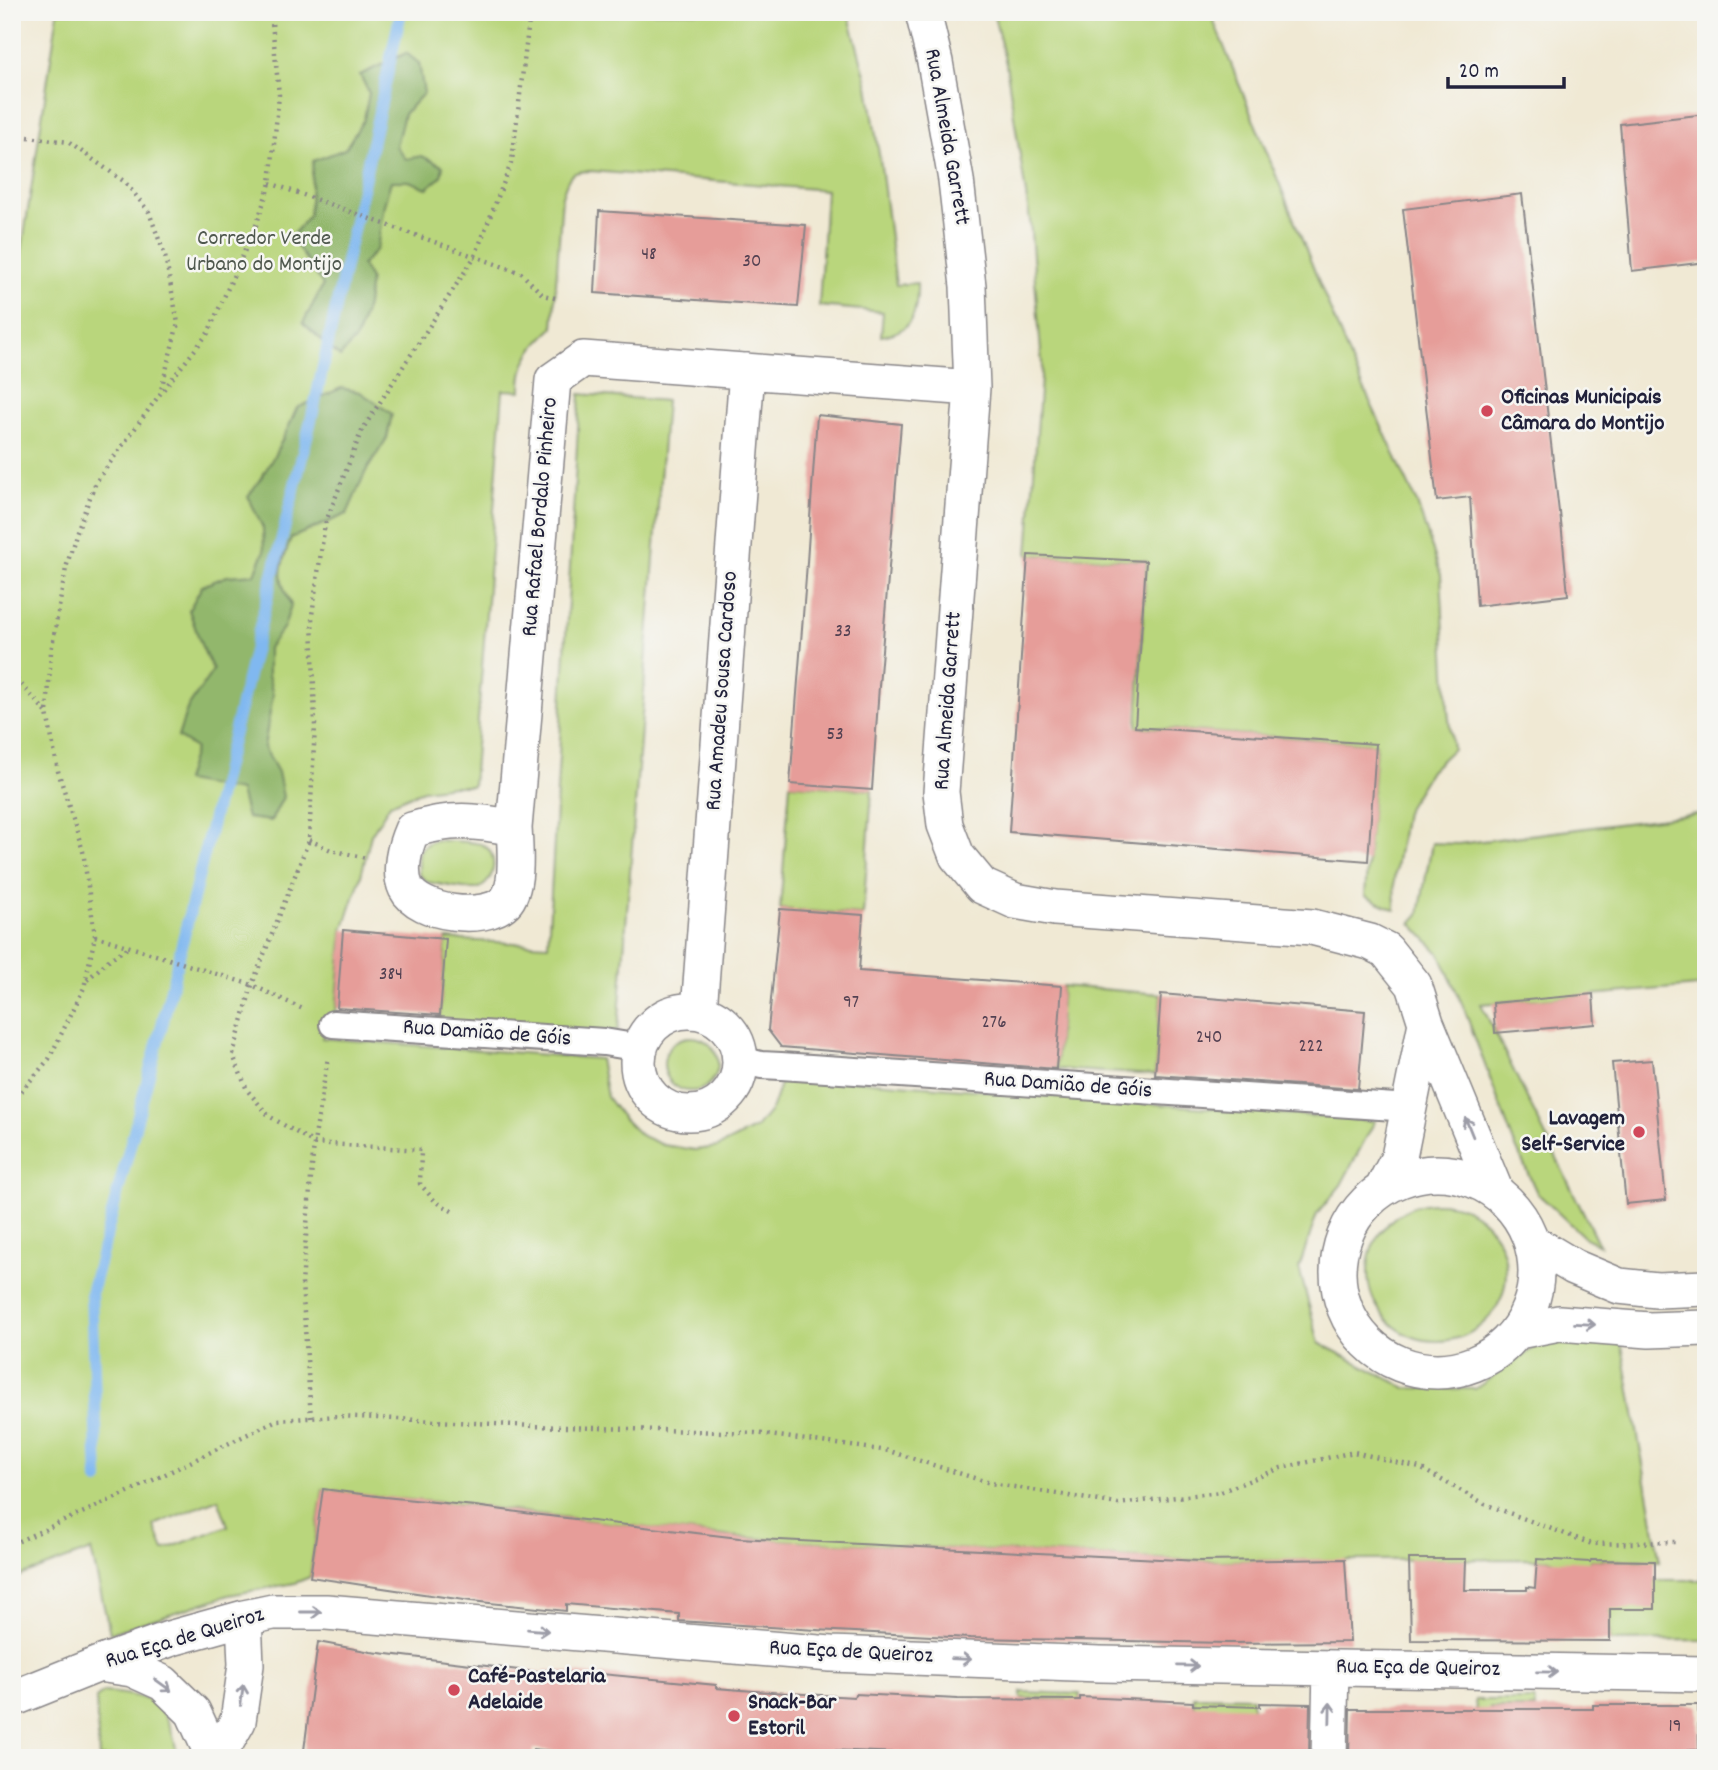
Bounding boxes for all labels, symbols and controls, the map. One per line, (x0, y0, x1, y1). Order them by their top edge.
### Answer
street label: Rua Almeida Garrett (914, 46, 978, 228)
scale bar (1448, 46, 1564, 90)
text: 20 m (1459, 58, 1499, 88)
park label: Corredor Verde Urbano do Montijo (186, 223, 342, 282)
house number: 48 (641, 242, 657, 269)
house number: 30 (743, 249, 761, 276)
place label: Oficinas Municipais Câmara do Montijo (1501, 382, 1665, 441)
street label: Rua Rafael Bordalo Pinheiro (514, 396, 568, 638)
marker: Oficinas Municipais Câmara do Montijo (1479, 403, 1495, 419)
street label: Rua Amadeu Sousa Cardoso (698, 570, 748, 812)
street label: Rua Almeida Garrett (926, 611, 972, 791)
house number: 33 (835, 619, 851, 646)
house number: 53 (826, 722, 844, 749)
house number: 384 (379, 962, 403, 989)
house number: 97 (843, 990, 859, 1017)
house number: 276 (982, 1010, 1006, 1037)
street label: Rua Damião de Góis (402, 1012, 572, 1056)
house number: 240 (1196, 1025, 1222, 1052)
house number: 222 (1299, 1034, 1323, 1061)
street label: Rua Damião de Góis (983, 1064, 1153, 1108)
place label: Lavagem Self-Service (1521, 1103, 1625, 1162)
one-way arrow (1461, 1117, 1474, 1139)
marker: Lavagem Self-Service (1631, 1124, 1647, 1140)
one-way arrow (1573, 1318, 1596, 1331)
street label: Rua Eça de Queiroz (102, 1599, 269, 1679)
one-way arrow (300, 1605, 323, 1619)
one-way arrow (526, 1624, 549, 1637)
street label: Rua Eça de Queiroz (768, 1632, 934, 1674)
street label: Rua Eça de Queiroz (1336, 1651, 1501, 1687)
one-way arrow (949, 1653, 972, 1666)
one-way arrow (1176, 1659, 1199, 1673)
place label: Café-Pastelaria Adelaide (468, 1661, 607, 1720)
one-way arrow (1535, 1665, 1558, 1678)
one-way arrow (153, 1678, 171, 1693)
marker: Café-Pastelaria Adelaide (446, 1682, 462, 1698)
one-way arrow (235, 1684, 248, 1707)
place label: Snack-Bar Estoril (748, 1687, 837, 1746)
one-way arrow (1324, 1702, 1337, 1725)
marker: Snack-Bar Estoril (726, 1708, 742, 1724)
house number: 19 (1669, 1714, 1681, 1741)

